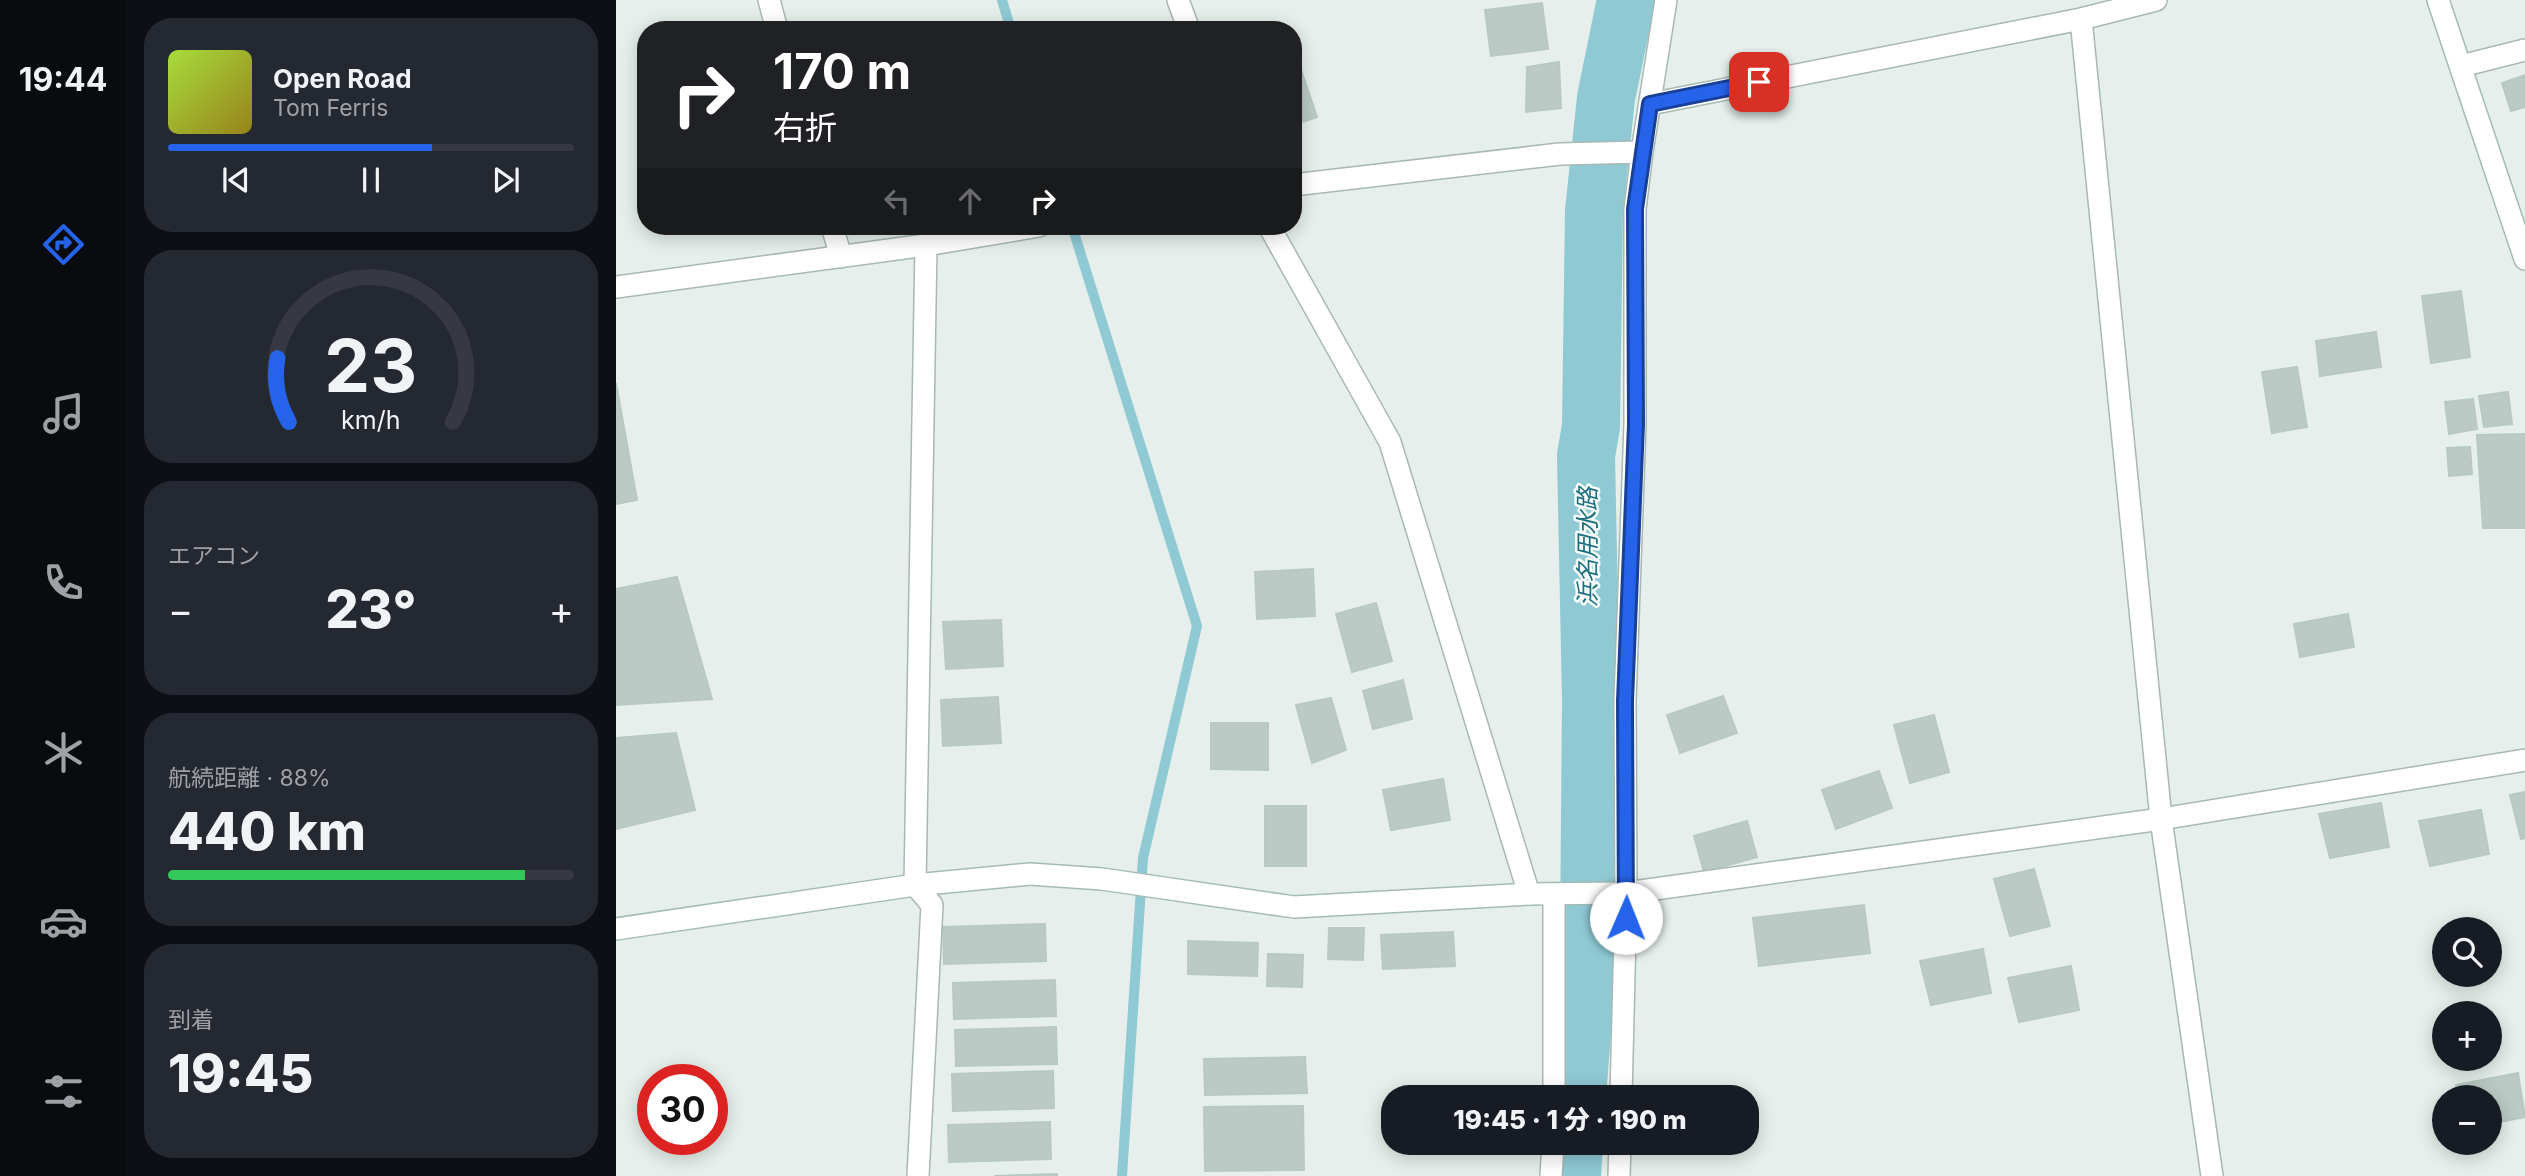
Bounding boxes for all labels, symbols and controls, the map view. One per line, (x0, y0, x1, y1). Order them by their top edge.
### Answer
text: 170 m (773, 42, 911, 101)
icon: right (658, 49, 749, 140)
pin (1729, 52, 1789, 112)
text: 19:44 (19, 60, 107, 99)
text: Open Road (273, 63, 412, 94)
icon: arrive (1740, 63, 1778, 101)
text: Tom Ferris (273, 94, 388, 122)
text: 右折 (773, 108, 837, 147)
icon: previous (217, 161, 255, 199)
icon: pause (352, 161, 390, 199)
icon: next (487, 161, 525, 199)
icon: left (878, 182, 916, 220)
icon: ahead (951, 182, 989, 220)
icon: right (1024, 182, 1062, 220)
icon: directions (39, 220, 88, 269)
text: 23 (325, 322, 417, 411)
icon: music (39, 389, 88, 438)
text: km/h (341, 405, 401, 435)
water label: 浜名用水路 (1573, 485, 1602, 607)
text: エアコン (168, 542, 260, 570)
icon: phone (39, 558, 88, 607)
text: 23° (325, 578, 417, 641)
text: − (168, 587, 193, 633)
text: + (549, 587, 574, 633)
icon: climate (39, 728, 88, 777)
text: 航続距離 · 88% (168, 764, 331, 792)
text: 440 km (168, 800, 366, 863)
position arrow (1589, 881, 1663, 955)
icon: car (39, 897, 88, 946)
map controls (2432, 917, 2502, 1155)
button: search (2432, 917, 2502, 987)
button: + (2432, 1001, 2502, 1071)
text: 到着 (168, 1006, 214, 1034)
text: 19:45 (168, 1042, 313, 1105)
speed limit sign: 30 (637, 1064, 728, 1155)
icon: filters (39, 1067, 88, 1116)
button: − (2432, 1085, 2502, 1155)
text: 19:45 · 1 分 · 190 m (1453, 1104, 1687, 1135)

